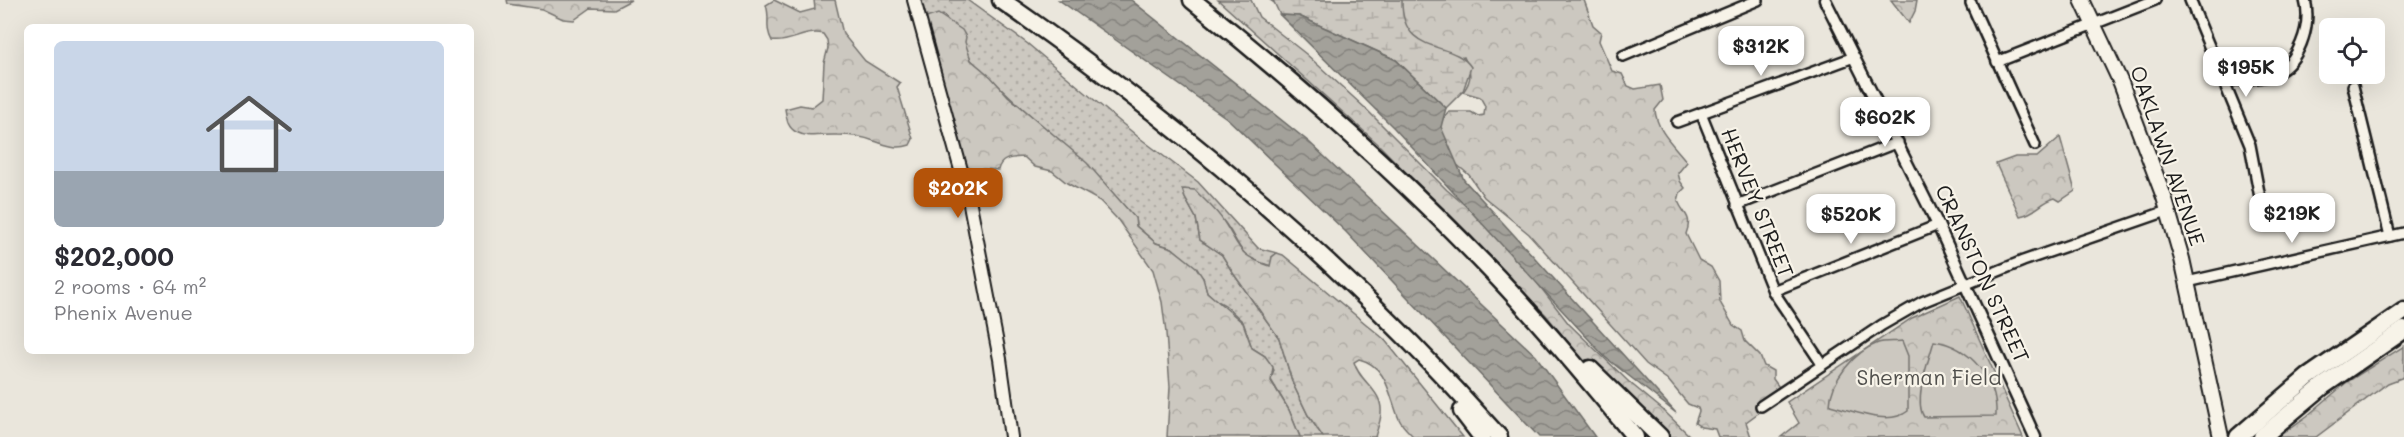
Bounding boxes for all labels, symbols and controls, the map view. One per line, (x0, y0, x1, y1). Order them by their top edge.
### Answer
map controls (2319, 18, 2385, 84)
button: locate (2319, 18, 2385, 84)
pin: $312K (1719, 26, 1803, 77)
text: $312K (1732, 32, 1790, 58)
pin: $195K (2204, 47, 2288, 98)
text: $195K (2217, 53, 2275, 79)
street label: OAKLAWN AVENUE (2125, 62, 2212, 249)
icon: home (195, 80, 303, 188)
pin: $602K (1843, 97, 1927, 148)
text: $602K (1854, 103, 1916, 129)
street label: HERVEY STREET (1716, 124, 1801, 281)
pin: $202K (916, 168, 1000, 219)
text: $202K (928, 174, 988, 200)
street label: CRANSTON STREET (1930, 180, 2037, 367)
pin: $219K (2250, 193, 2334, 244)
pin: $520K (1809, 194, 1893, 245)
text: $219K (2263, 199, 2321, 225)
text: $520K (1820, 200, 1882, 226)
text: $202,000 (54, 239, 174, 273)
text: 2 rooms · 64 m² (54, 273, 206, 299)
text: Phenix Avenue (54, 299, 193, 325)
park label: Sherman Field (1856, 363, 2002, 390)

